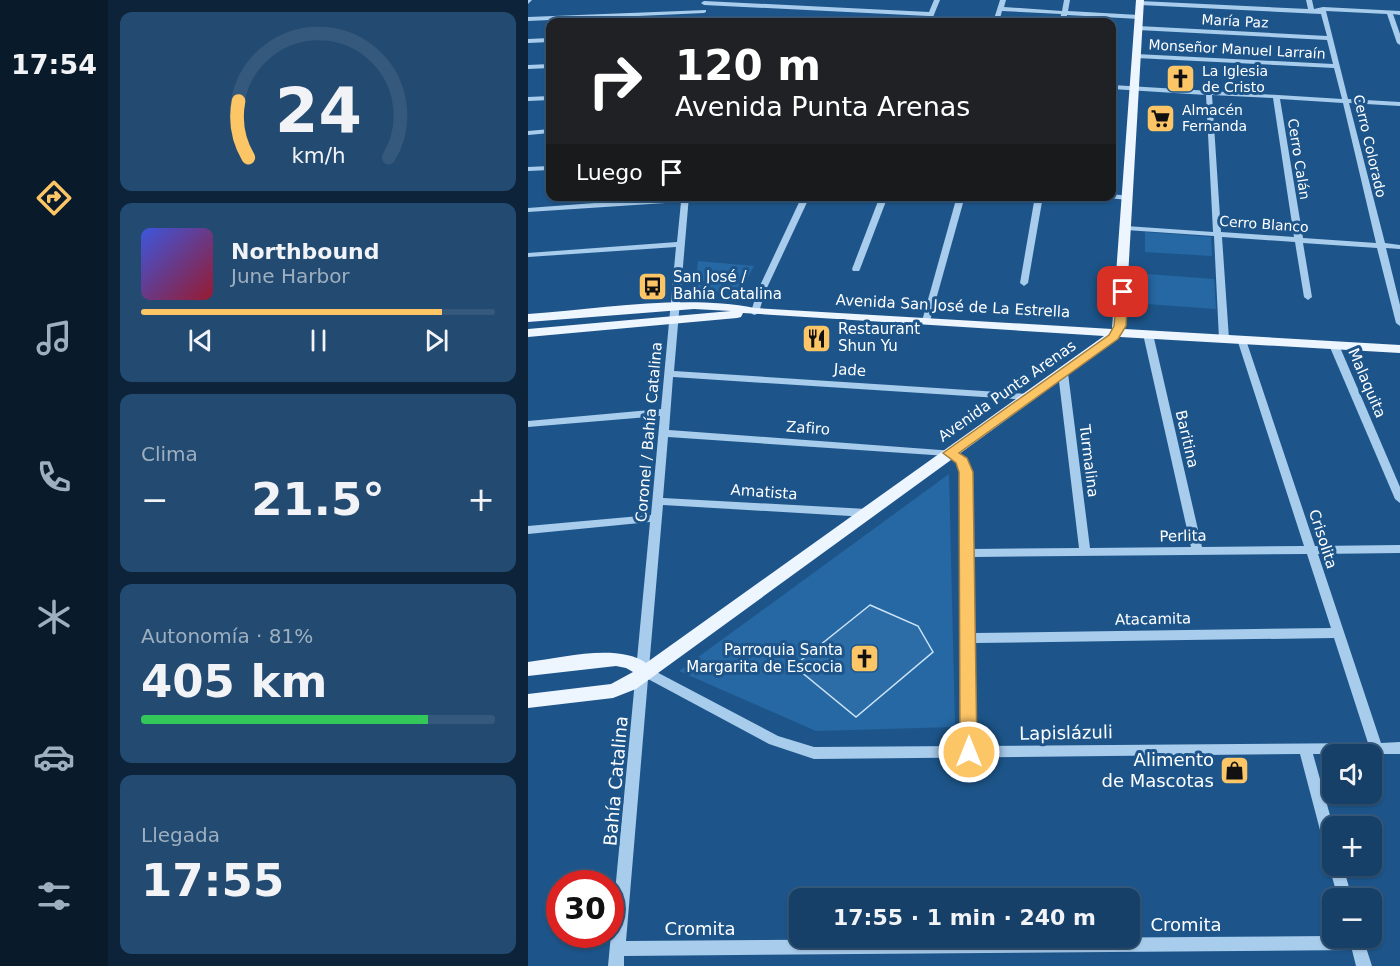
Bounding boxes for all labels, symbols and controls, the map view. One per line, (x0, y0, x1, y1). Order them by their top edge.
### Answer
street label: María Paz (1201, 11, 1269, 31)
street label: Monseñor Manuel Larraín (1148, 36, 1326, 62)
text: 120 m (675, 41, 821, 90)
icon: right (576, 42, 654, 120)
text: 17:54 (11, 49, 97, 80)
church icon: La Iglesia de Cristo (1165, 63, 1197, 95)
place label: La Iglesia de Cristo (1202, 63, 1268, 95)
text: 24 (275, 75, 361, 148)
text: Avenida Punta Arenas (675, 91, 970, 122)
street label: Cerro Colorado (1350, 93, 1390, 199)
supermarket icon: Almacén Fernanda (1145, 102, 1177, 134)
place label: Almacén Fernanda (1182, 102, 1247, 134)
street label: Cerro Calán (1285, 117, 1313, 201)
text: km/h (291, 144, 345, 169)
icon: arrive (655, 156, 688, 189)
text: Luego (576, 160, 643, 185)
icon: directions (33, 177, 75, 219)
street label: Cerro Blanco (1219, 213, 1309, 235)
text: Northbound (231, 239, 380, 264)
text: June Harbor (231, 264, 350, 288)
pin (1097, 266, 1148, 317)
place label: San José / Bahía Catalina (673, 268, 782, 303)
bus stop icon: San José / Bahía Catalina (636, 270, 668, 302)
icon: arrive (1106, 275, 1139, 308)
street label: Avenida San José de La Estrella (835, 291, 1071, 321)
icon: music (33, 317, 75, 359)
place label: Restaurant Shun Yu (838, 320, 920, 355)
restaurant icon: Restaurant Shun Yu (801, 322, 833, 354)
icon: previous (184, 324, 217, 357)
icon: pause (302, 324, 335, 357)
icon: next (420, 324, 453, 357)
street label: Avenida Punta Arenas (935, 336, 1080, 445)
street label: Coronel / Bahía Catalina (632, 341, 666, 523)
street label: Malaquita (1344, 346, 1390, 420)
street label: Jade (832, 360, 867, 380)
street label: Baritina (1172, 408, 1202, 470)
street label: Zafiro (785, 417, 831, 439)
street label: Turmalina (1075, 423, 1102, 498)
text: Clima (141, 442, 198, 466)
icon: phone (33, 456, 75, 498)
text: 21.5° (251, 473, 385, 526)
text: − (141, 480, 169, 519)
text: + (467, 480, 495, 519)
street label: Amatista (730, 481, 798, 503)
street label: Crisolita (1305, 507, 1341, 571)
street label: Perlita (1159, 527, 1207, 545)
icon: climate (33, 596, 75, 638)
street label: Atacamita (1115, 609, 1191, 629)
text: Autonomía · 81% (141, 624, 313, 648)
place label: Parroquia Santa Margarita de Escocia (686, 641, 843, 676)
church icon: Parroquia Santa Margarita de Escocia (848, 643, 880, 675)
text: 405 km (141, 655, 327, 708)
street label: Bahía Catalina (599, 715, 632, 847)
position arrow (937, 720, 1001, 784)
street label: Lapislázuli (1019, 721, 1113, 744)
icon: car (33, 736, 75, 778)
map controls (1322, 744, 1382, 948)
button: sound (1322, 744, 1382, 804)
place label: Alimento de Mascotas (1101, 749, 1214, 791)
shop icon: Alimento de Mascotas (1219, 754, 1251, 786)
button: + (1322, 816, 1382, 876)
text: Llegada (141, 823, 220, 847)
text: 17:55 (141, 854, 284, 907)
speed limit sign: 30 (546, 870, 624, 948)
icon: filters (33, 875, 75, 917)
button: − (1322, 888, 1382, 948)
text: 17:55 · 1 min · 240 m (833, 905, 1096, 930)
street label: Cromita (1150, 914, 1222, 935)
street label: Cromita (664, 918, 736, 939)

